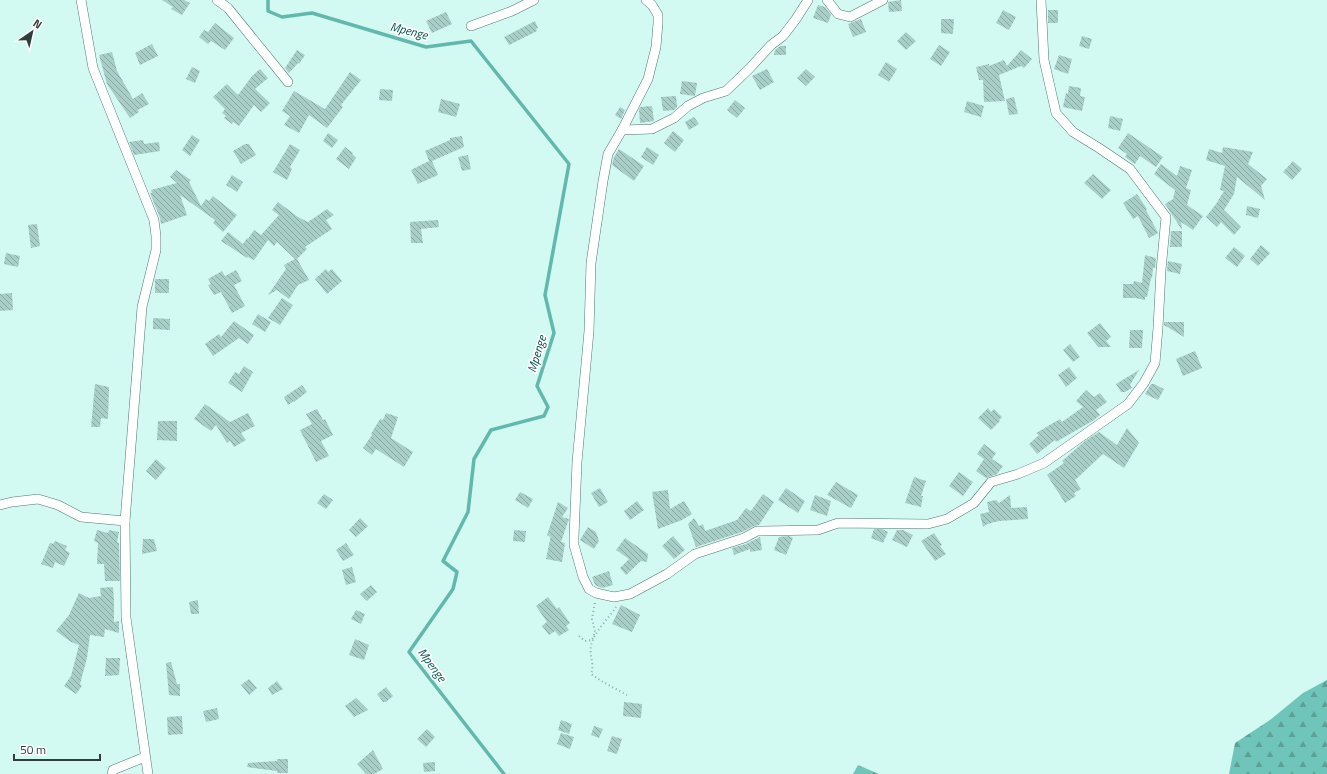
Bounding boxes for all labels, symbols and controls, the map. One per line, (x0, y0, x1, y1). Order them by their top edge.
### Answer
north arrow (12, 12, 52, 52)
text: N (30, 15, 45, 32)
water label: Mpenge (388, 17, 431, 45)
water label: Mpenge (522, 332, 552, 375)
water label: Mpenge (414, 644, 452, 687)
scale bar (14, 736, 100, 762)
text: 50 m (20, 740, 46, 759)

